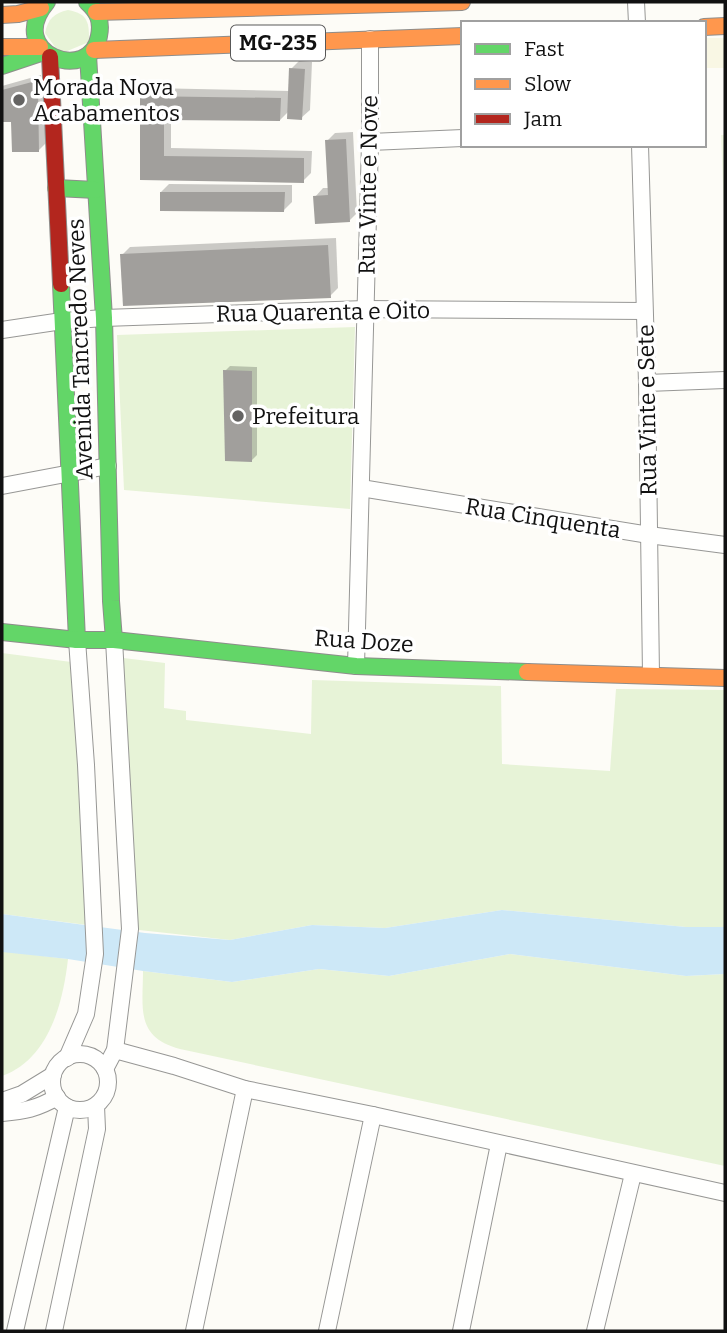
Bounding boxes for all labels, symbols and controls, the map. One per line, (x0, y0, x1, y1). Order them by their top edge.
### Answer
legend (461, 21, 706, 147)
road number: MG-235 (231, 26, 325, 60)
text: Fast (524, 36, 565, 62)
text: Slow (524, 71, 571, 97)
place label: Morada Nova Acabamentos (33, 73, 180, 127)
marker: Morada Nova Acabamentos (11, 92, 27, 108)
street label: Rua Vinte e Nove (352, 95, 384, 275)
text: Jam (523, 106, 562, 132)
street label: Avenida Tancredo Neves (61, 218, 99, 480)
street label: Rua Quarenta e Oito (216, 296, 430, 328)
street label: Rua Vinte e Sete (632, 324, 662, 496)
place label: Prefeitura (252, 402, 360, 430)
marker: Prefeitura (230, 408, 246, 424)
street label: Rua Cinquenta (463, 492, 623, 544)
street label: Rua Doze (313, 624, 415, 658)

